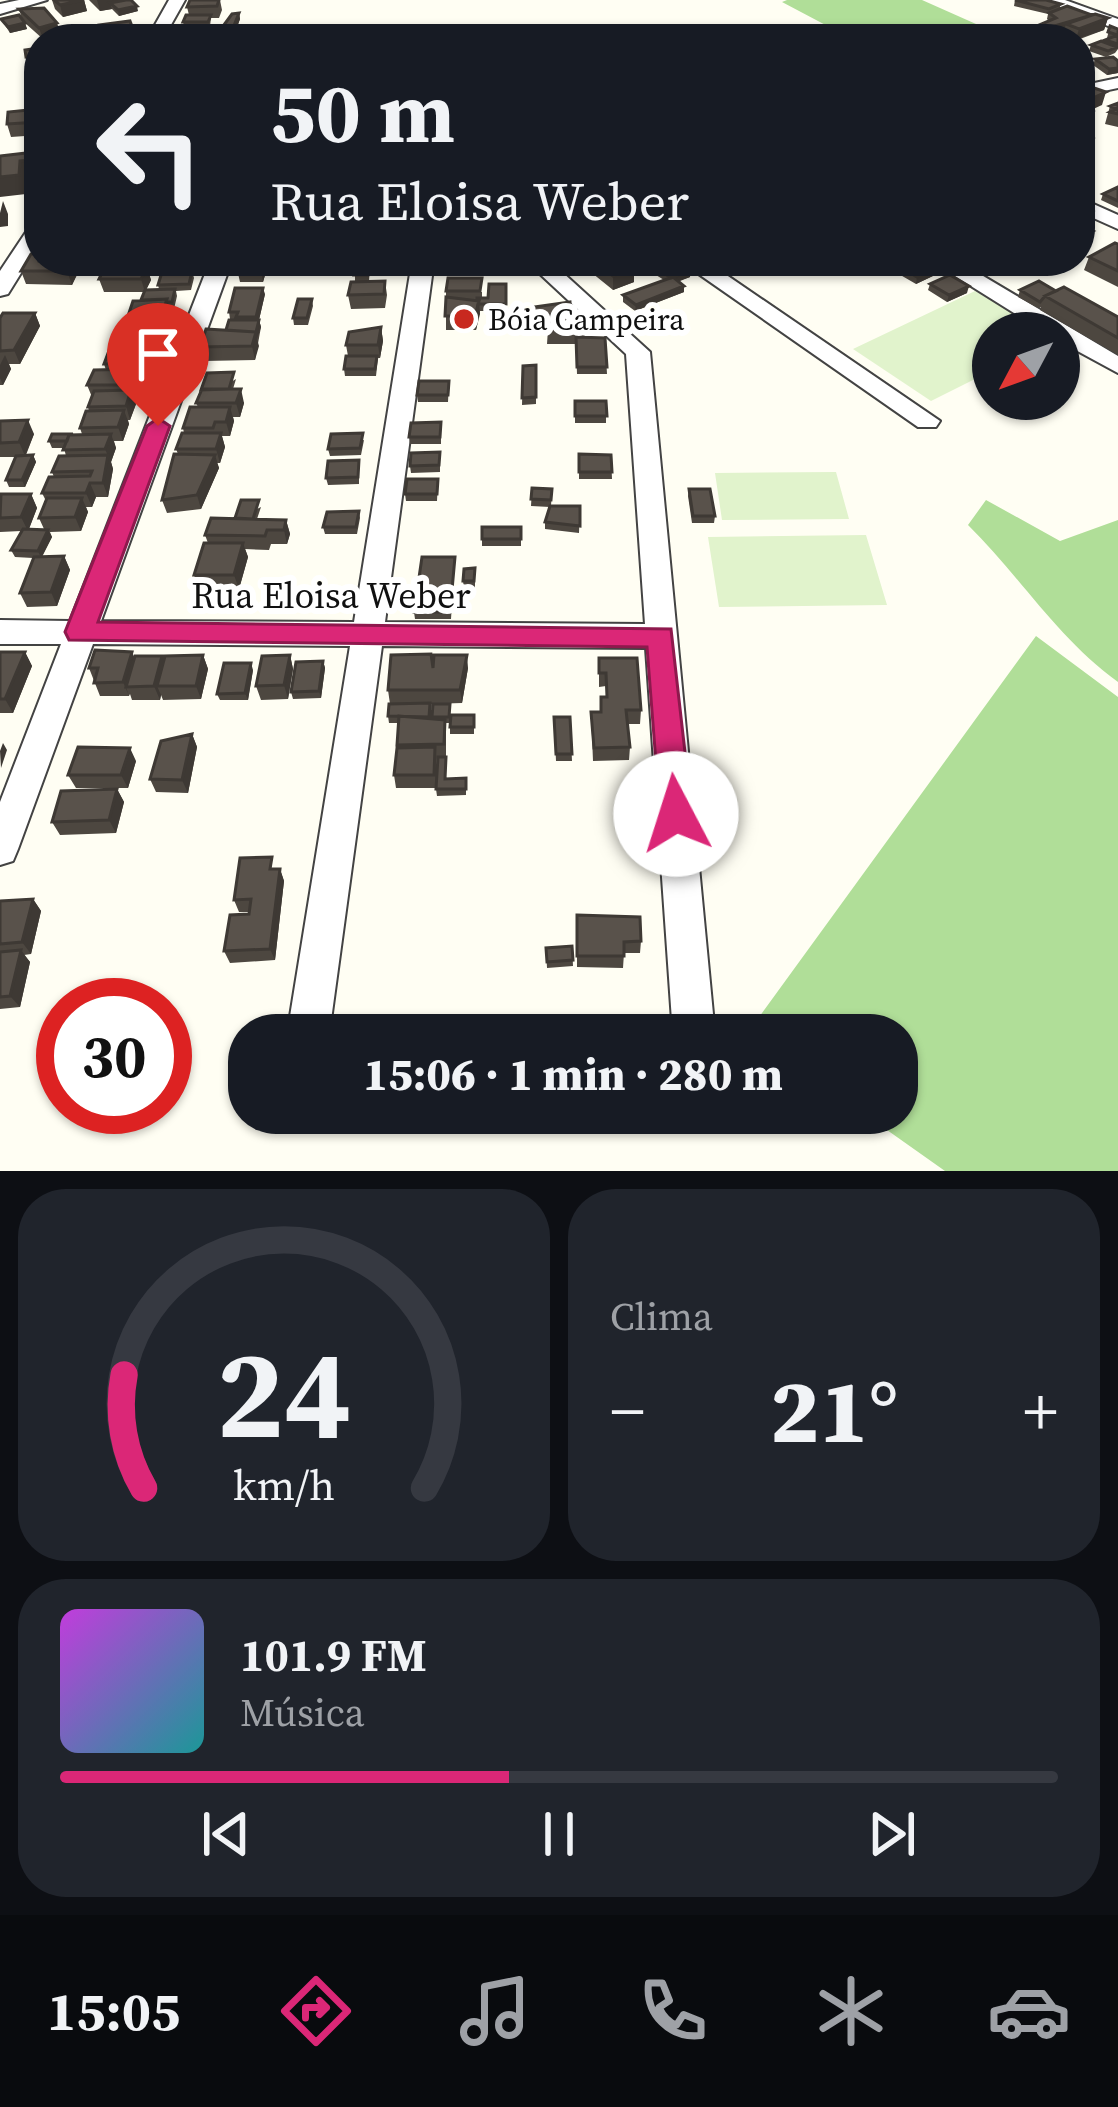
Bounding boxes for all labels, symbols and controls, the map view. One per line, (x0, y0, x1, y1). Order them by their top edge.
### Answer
text: 50 m (270, 55, 455, 170)
icon: left (72, 72, 228, 228)
text: Rua Eloisa Weber (270, 164, 689, 238)
place label: Bóia Campeira (488, 299, 685, 340)
pin (107, 303, 209, 426)
marker: Bóia Campeira (451, 306, 477, 332)
north arrow (972, 312, 1080, 420)
map controls (972, 312, 1080, 420)
icon: arrive (125, 321, 191, 387)
street label: Rua Eloisa Weber (191, 571, 471, 620)
position arrow (613, 751, 739, 877)
speed limit sign: 30 (36, 978, 192, 1134)
text: 15:06 · 1 min · 280 m (363, 1043, 783, 1105)
text: Clima (610, 1290, 713, 1343)
text: 24 (216, 1308, 352, 1479)
text: 21° (770, 1349, 898, 1472)
text: − (610, 1366, 645, 1456)
text: + (1023, 1366, 1058, 1456)
text: km/h (233, 1456, 335, 1514)
text: 101.9 FM (240, 1624, 427, 1686)
text: Música (240, 1686, 365, 1739)
icon: previous (193, 1801, 259, 1867)
icon: pause (526, 1801, 592, 1867)
icon: next (859, 1801, 925, 1867)
icon: directions (274, 1969, 358, 2053)
icon: music (453, 1969, 537, 2053)
icon: phone (631, 1969, 715, 2053)
icon: climate (809, 1969, 893, 2053)
icon: car (987, 1969, 1071, 2053)
text: 15:05 (47, 1974, 180, 2048)

